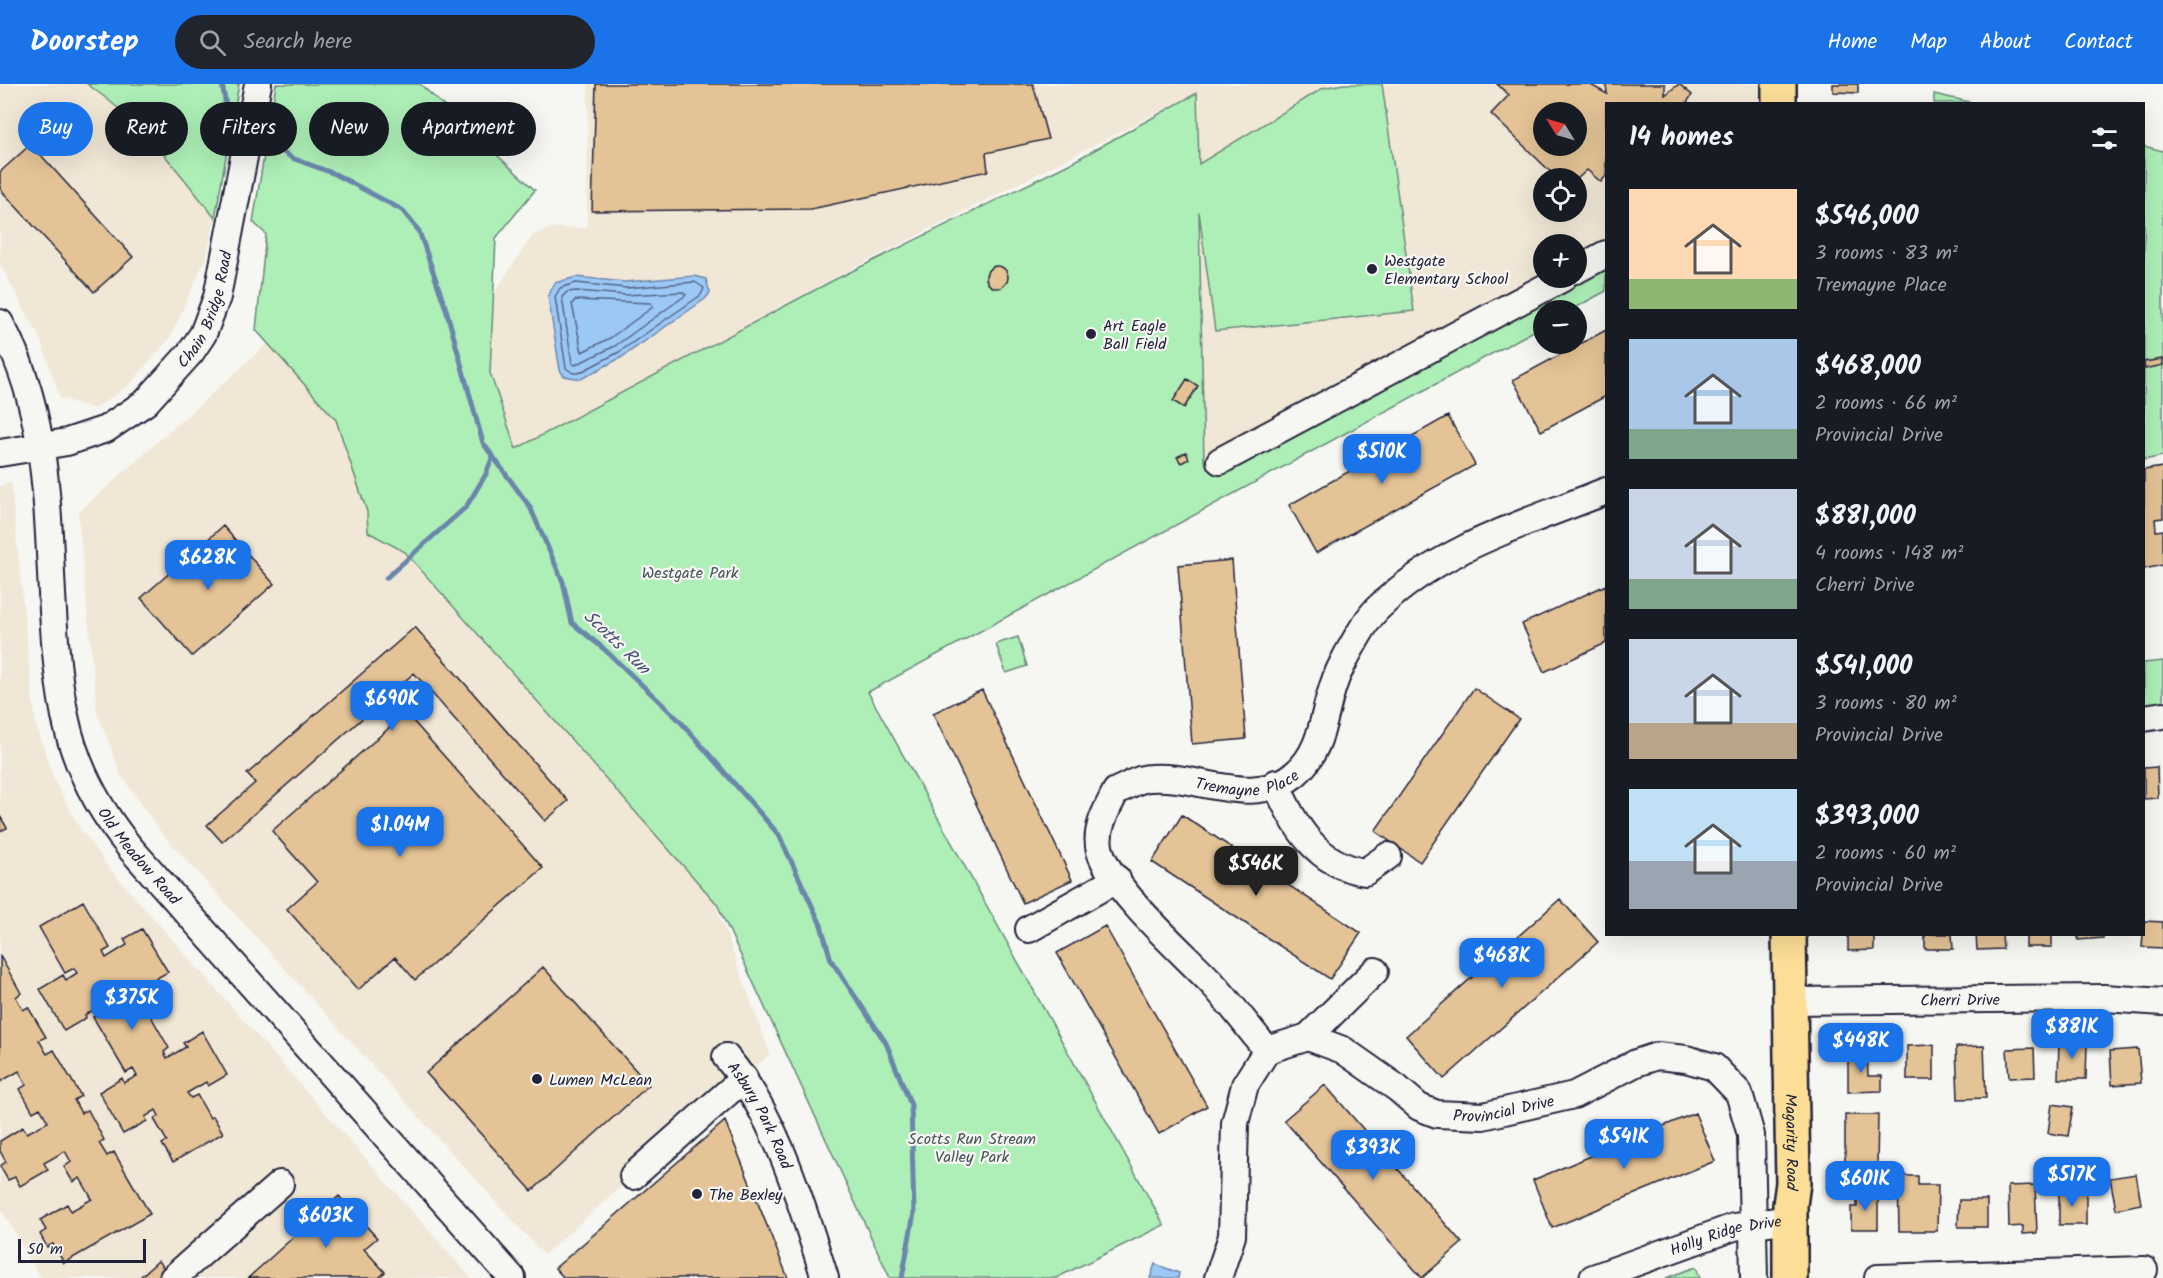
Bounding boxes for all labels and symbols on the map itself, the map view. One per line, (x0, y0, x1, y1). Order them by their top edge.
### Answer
north arrow (1533, 102, 1587, 156)
street label: Chain Bridge Road (171, 248, 240, 374)
place label: Westgate Elementary School (1384, 249, 1509, 292)
marker: Westgate Elementary School (1365, 262, 1379, 276)
place label: Art Eagle Ball Field (1103, 314, 1167, 357)
marker: Art Eagle Ball Field (1084, 327, 1098, 341)
pin: $510K (1340, 434, 1424, 485)
pin: $628K (166, 540, 250, 591)
park label: Westgate Park (642, 561, 739, 586)
water label: Scotts Run (576, 604, 657, 683)
pin: $690K (350, 681, 434, 732)
street label: Tremayne Place (1193, 764, 1305, 804)
street label: Old Meadow Road (90, 803, 187, 912)
pin: $1.04M (351, 807, 449, 858)
pin: $546K (1214, 846, 1298, 897)
pin: $468K (1460, 938, 1544, 989)
pin: $375K (90, 980, 174, 1031)
street label: Cherri Drive (1920, 988, 2000, 1014)
pin: $881K (2030, 1009, 2114, 1060)
pin: $448K (1819, 1023, 1903, 1074)
street label: Asbury Park Road (720, 1057, 799, 1174)
place label: Lumen McLean (549, 1068, 652, 1093)
marker: Lumen McLean (530, 1072, 544, 1086)
street label: Provincial Drive (1452, 1089, 1557, 1130)
street label: Magarity Road (1778, 1093, 1804, 1193)
pin: $541K (1582, 1119, 1666, 1170)
park label: Scotts Run Stream Valley Park (908, 1127, 1036, 1170)
pin: $393K (1331, 1130, 1415, 1181)
pin: $517K (2030, 1157, 2114, 1208)
pin: $601K (1823, 1161, 1907, 1212)
place label: The Bexley (709, 1183, 783, 1208)
marker: The Bexley (690, 1187, 704, 1201)
pin: $603K (284, 1198, 368, 1249)
street label: Holly Ridge Drive (1667, 1209, 1783, 1263)
scale bar (18, 1236, 146, 1264)

